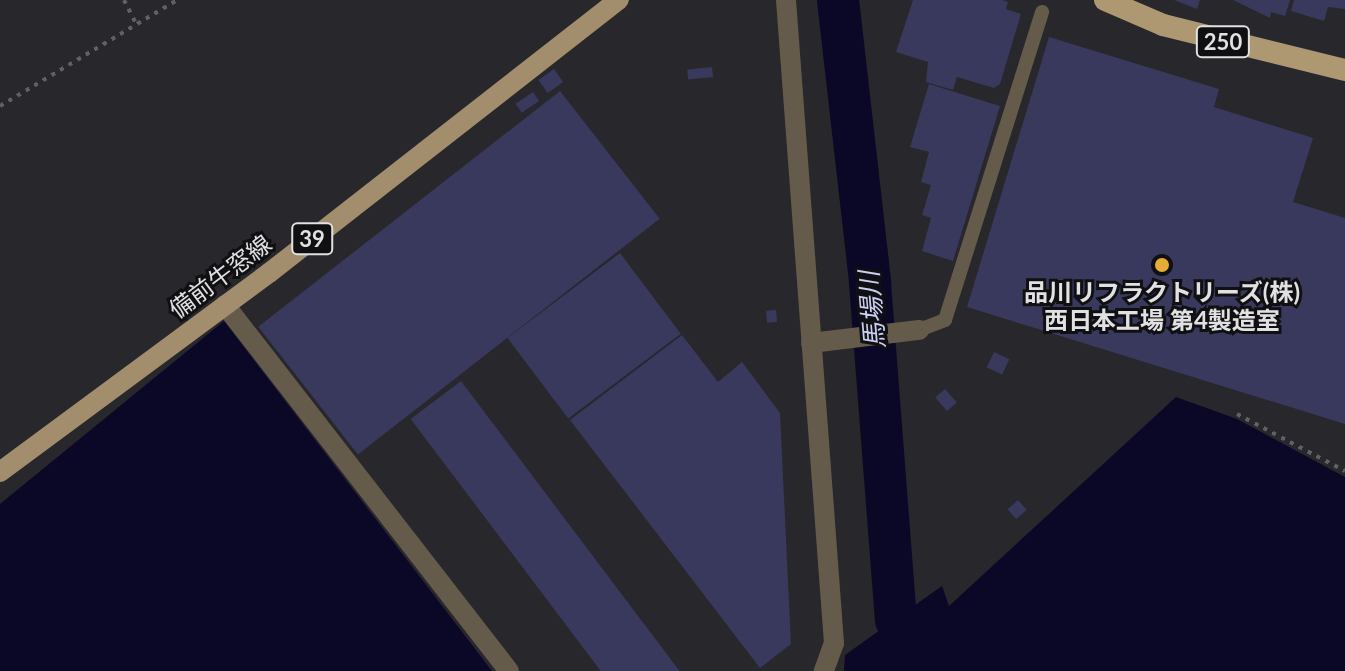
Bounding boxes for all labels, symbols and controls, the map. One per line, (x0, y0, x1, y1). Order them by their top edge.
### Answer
road number: 250 (1195, 24, 1251, 60)
road number: 39 (290, 221, 334, 257)
street label: 備前牛窓線 (163, 228, 277, 324)
marker: 品川リフラクトリーズ(株) 西日本工場 第4製造室 (1153, 256, 1171, 274)
water label: 馬場川 (853, 270, 891, 350)
place label: 品川リフラクトリーズ(株) 西日本工場 第4製造室 (1023, 278, 1301, 334)

